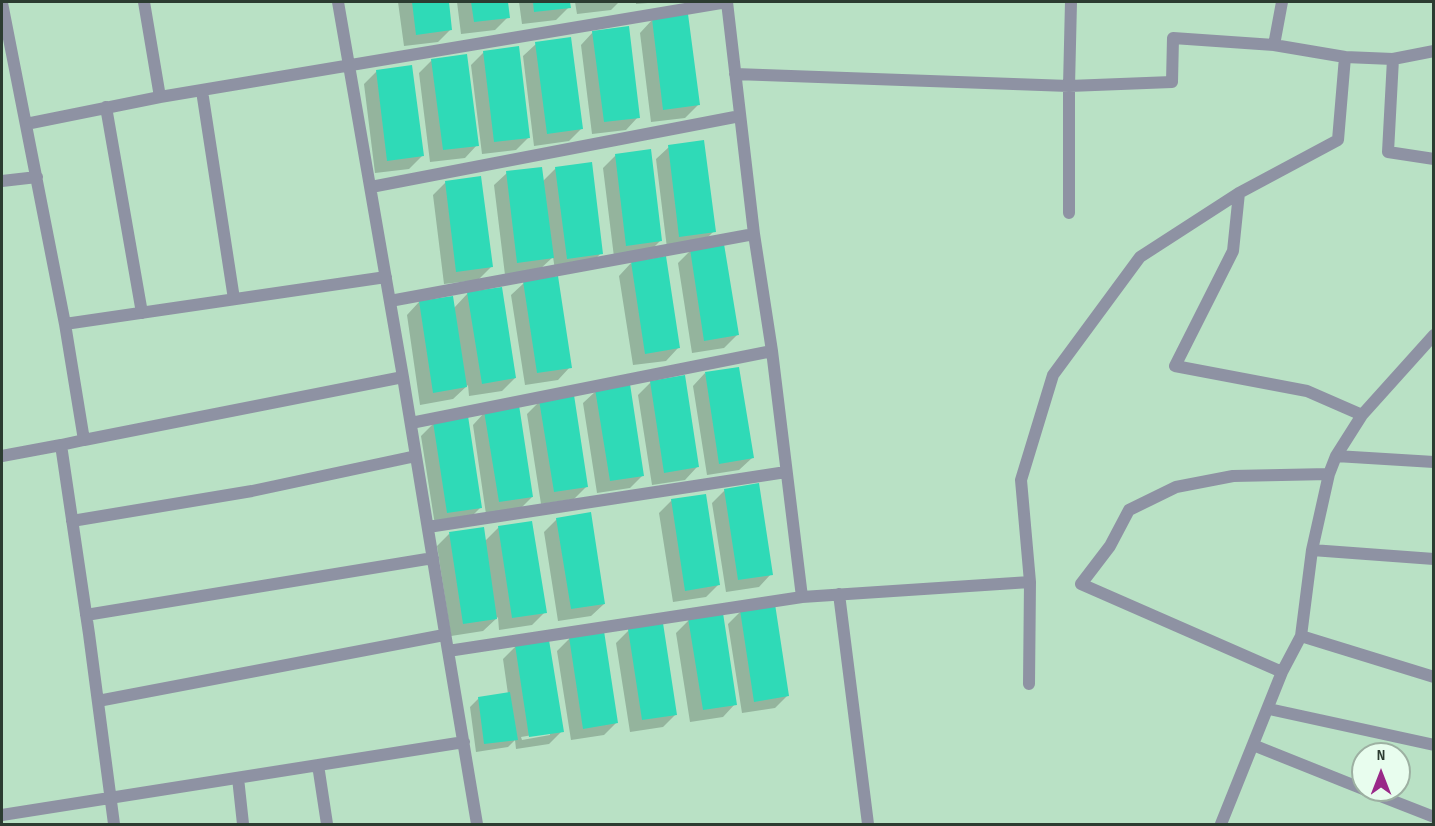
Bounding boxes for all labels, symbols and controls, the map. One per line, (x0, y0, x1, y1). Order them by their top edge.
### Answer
north arrow (1351, 742, 1411, 802)
text: N (1377, 746, 1385, 765)

